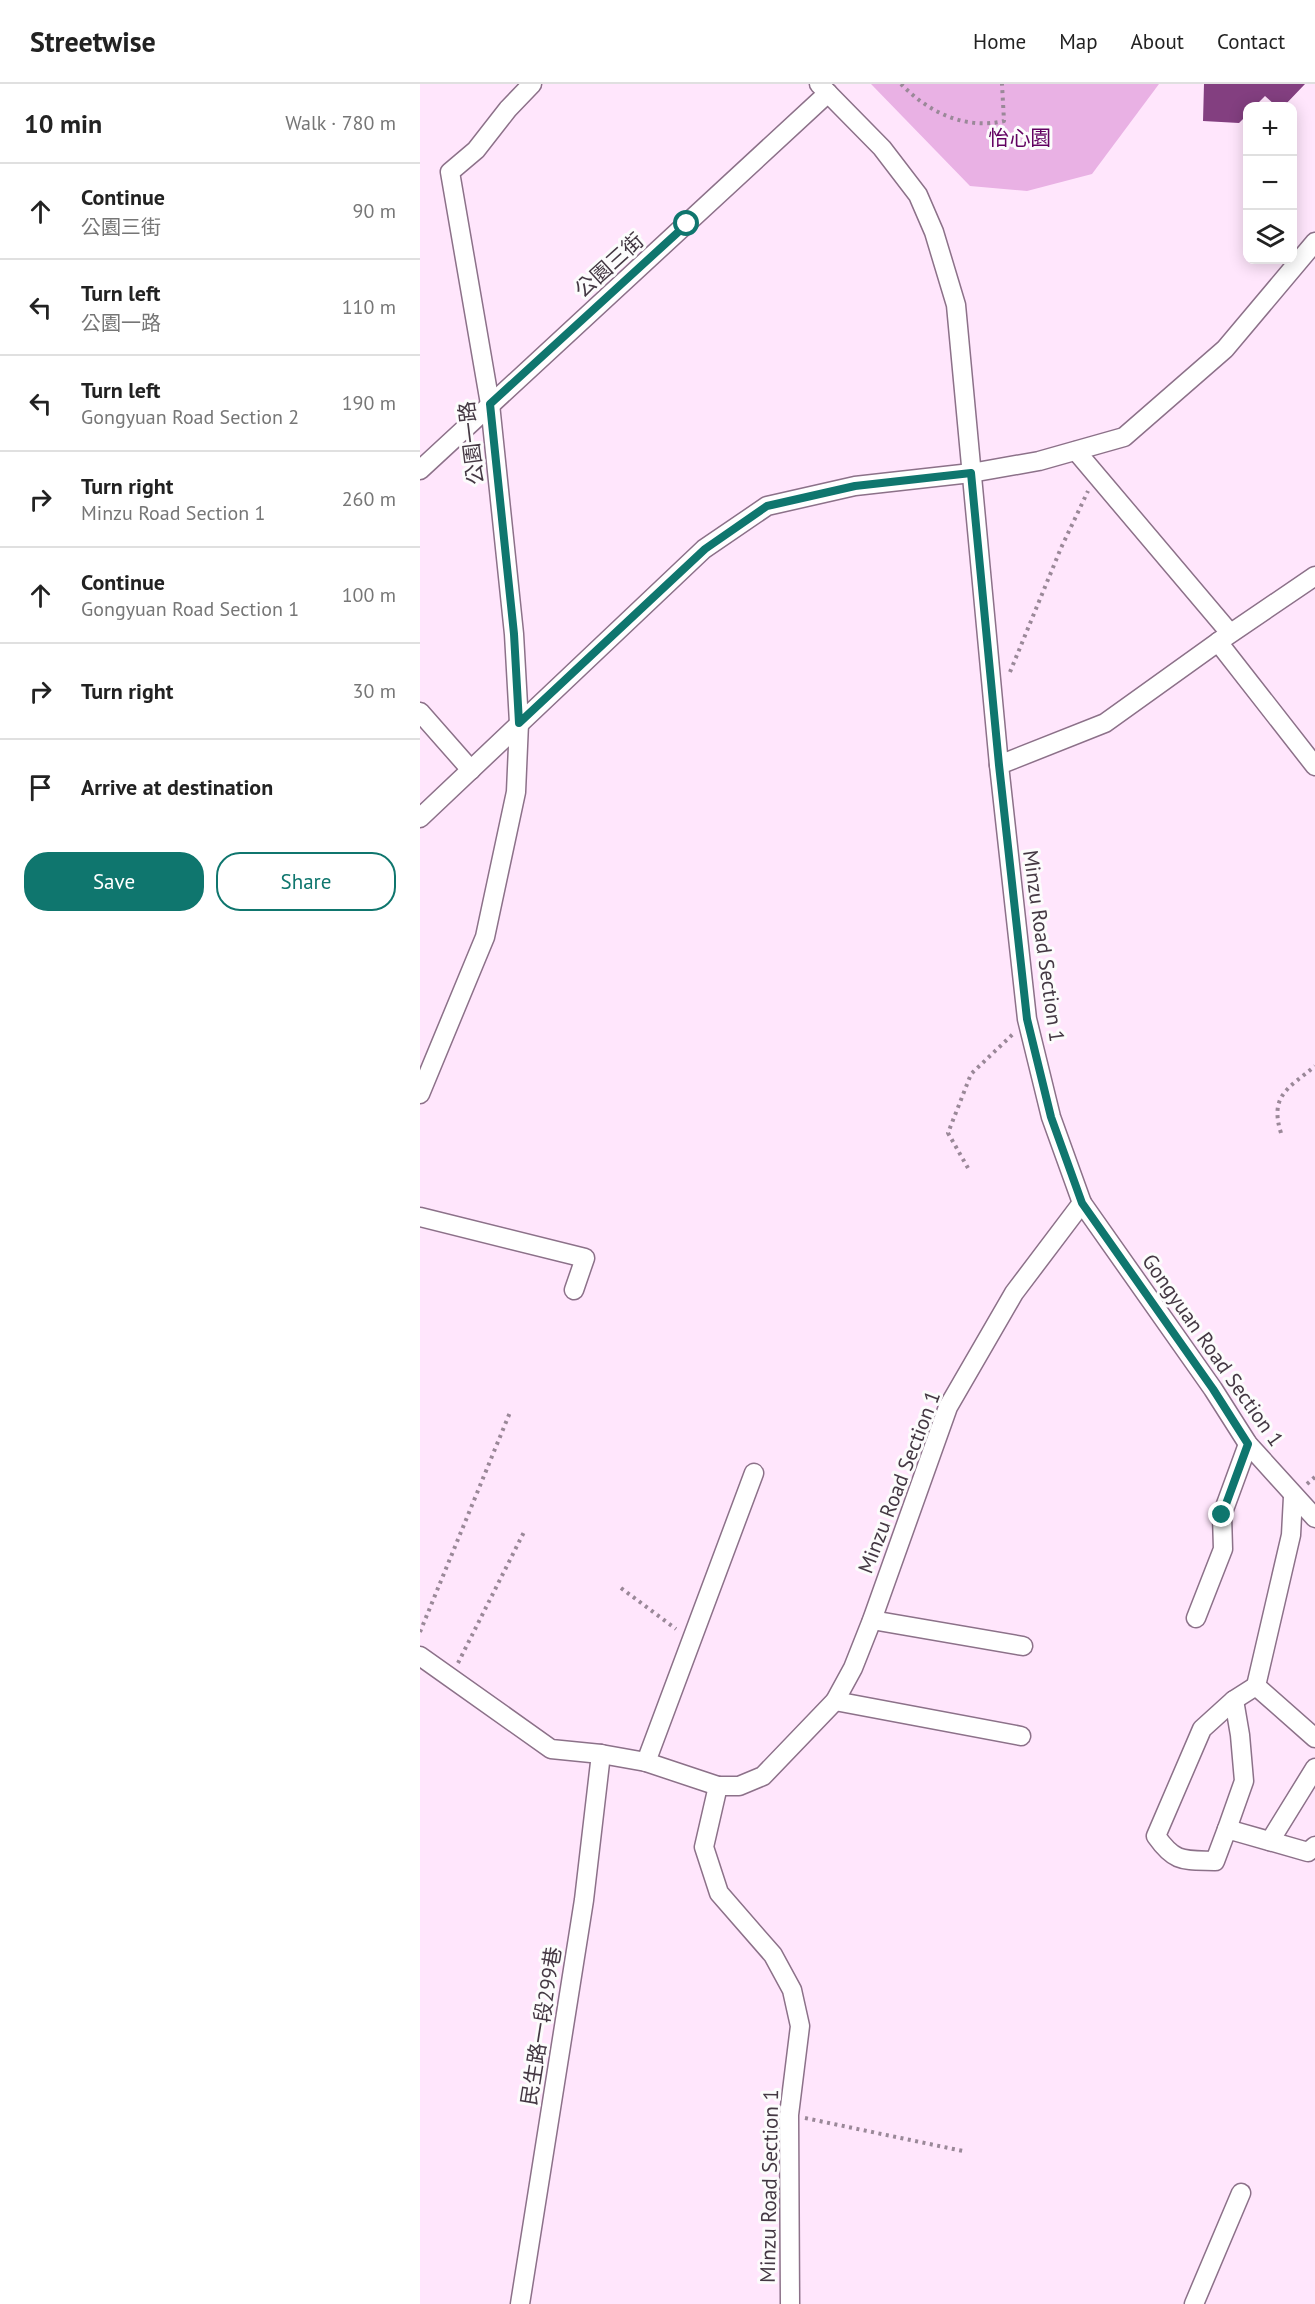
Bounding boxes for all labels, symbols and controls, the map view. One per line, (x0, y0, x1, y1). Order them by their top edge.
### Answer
text: Streetwise (30, 23, 156, 60)
text: Home (973, 28, 1026, 55)
text: Map (1059, 28, 1098, 55)
text: About (1131, 28, 1184, 55)
text: Contact (1217, 28, 1285, 55)
map controls (1243, 102, 1297, 264)
button: + (1243, 102, 1297, 156)
text: 10 min (24, 107, 102, 140)
text: Walk · 780 m (285, 110, 396, 136)
park label: 怡心園 (989, 124, 1052, 151)
button: − (1243, 156, 1297, 210)
text: Continue (81, 183, 165, 211)
icon: ahead (24, 195, 57, 228)
text: 90 m (353, 198, 396, 224)
route start (673, 210, 699, 236)
button: layers (1243, 210, 1297, 264)
text: 公園三街 (81, 214, 161, 240)
street label: 公園三街 (569, 227, 649, 303)
text: Turn left (81, 279, 161, 307)
icon: left (24, 291, 57, 324)
text: 110 m (342, 294, 396, 320)
text: 公園一路 (81, 310, 161, 336)
text: Turn left (81, 376, 161, 404)
icon: left (24, 387, 57, 420)
text: 190 m (342, 390, 396, 416)
street label: 公園一路 (452, 400, 490, 486)
text: Gongyuan Road Section 2 (81, 404, 299, 430)
text: Turn right (81, 472, 173, 500)
icon: right (24, 483, 57, 516)
text: 260 m (342, 486, 396, 512)
text: Minzu Road Section 1 (81, 500, 265, 526)
text: Continue (81, 568, 165, 596)
icon: ahead (24, 579, 57, 612)
text: 100 m (342, 582, 396, 608)
text: Gongyuan Road Section 1 (81, 596, 299, 622)
icon: right (24, 675, 57, 708)
text: Turn right (81, 677, 173, 705)
text: 30 m (353, 678, 396, 704)
icon: arrive (24, 771, 57, 804)
text: Arrive at destination (81, 773, 273, 801)
street label: Minzu Road Section 1 (1017, 848, 1071, 1044)
button: Save (24, 852, 204, 911)
button: Share (216, 852, 396, 911)
street label: Gongyuan Road Section 1 (1136, 1248, 1290, 1452)
street label: Minzu Road Section 1 (852, 1387, 946, 1577)
route end (1208, 1501, 1234, 1527)
street label: 民生路一段299巷 (515, 1945, 567, 2107)
street label: Minzu Road Section 1 (754, 2089, 784, 2283)

